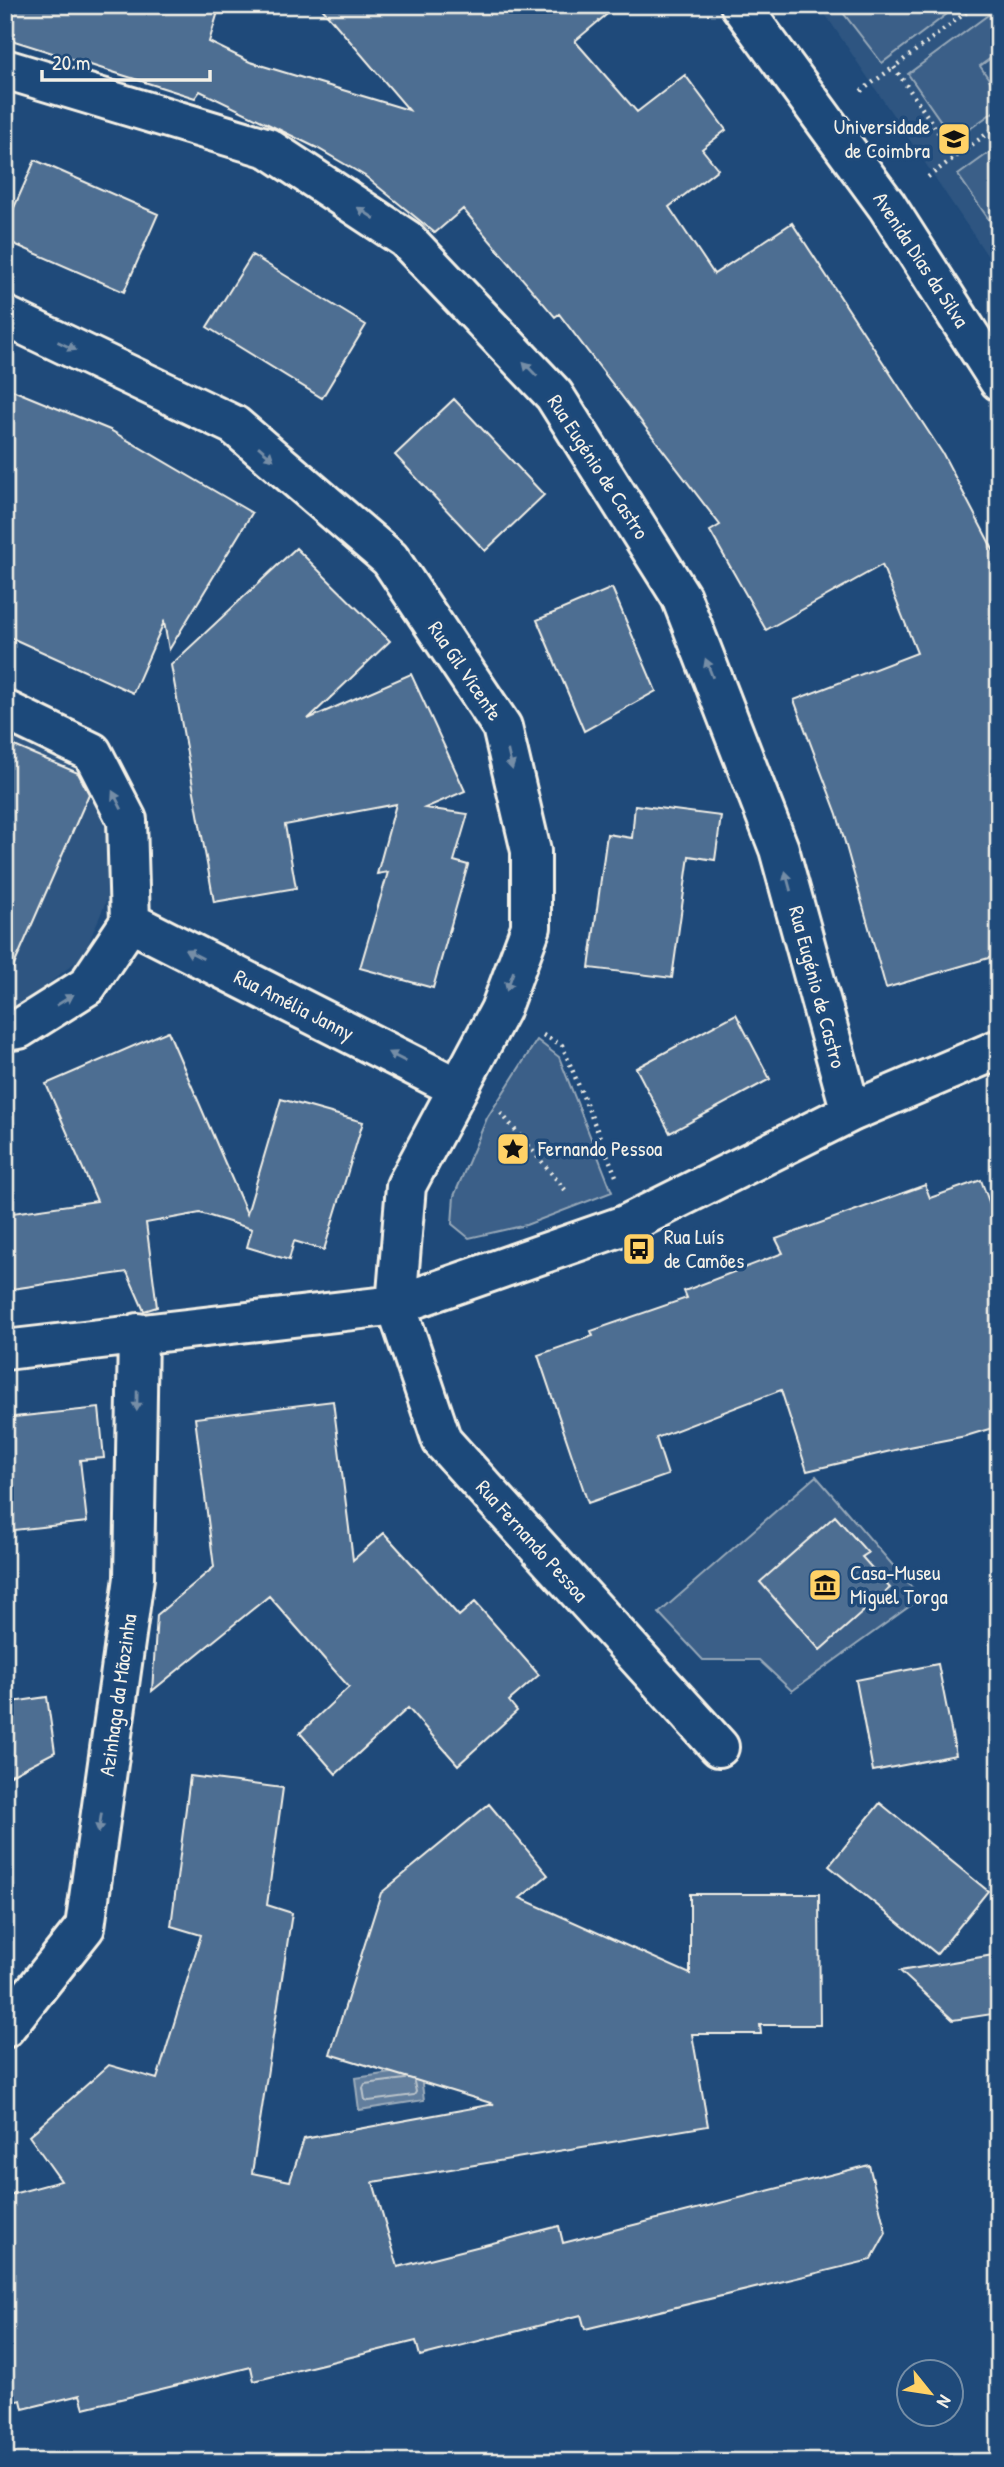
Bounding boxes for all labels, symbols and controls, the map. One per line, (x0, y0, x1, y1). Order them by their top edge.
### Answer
scale bar (42, 38, 210, 82)
text: 20 m (52, 48, 90, 77)
place label: Universidade de Coimbra (834, 112, 930, 165)
school or university icon: Universidade de Coimbra (935, 120, 973, 158)
street label: Avenida Dias da Silva (867, 186, 976, 333)
one-way arrow (357, 206, 375, 220)
one-way arrow (57, 340, 77, 351)
one-way arrow (521, 361, 538, 378)
street label: Rua Eugénio de Castro (541, 389, 656, 545)
one-way arrow (257, 445, 275, 460)
street label: Rua Gil Vicente (421, 615, 509, 726)
one-way arrow (703, 657, 714, 678)
one-way arrow (505, 749, 516, 771)
one-way arrow (111, 790, 122, 810)
one-way arrow (782, 870, 792, 891)
street label: Rua Eugénio de Castro (782, 903, 853, 1071)
one-way arrow (184, 949, 204, 960)
street label: Rua Amélia Janny (229, 962, 359, 1047)
one-way arrow (505, 971, 516, 992)
one-way arrow (56, 993, 74, 1007)
one-way arrow (387, 1052, 407, 1063)
place icon: Fernando Pessoa (494, 1130, 532, 1168)
place label: Fernando Pessoa (537, 1134, 662, 1163)
place label: Rua Luís de Camões (664, 1222, 744, 1275)
bus stop icon: Rua Luís de Camões (620, 1230, 658, 1268)
one-way arrow (131, 1391, 143, 1413)
street label: Rua Fernando Pessoa (470, 1473, 595, 1608)
place label: Casa-Museu Miguel Torga (850, 1558, 948, 1611)
museum icon: Casa-Museu Miguel Torga (806, 1566, 844, 1604)
street label: Azinhaga da Mãozinha (92, 1612, 143, 1778)
one-way arrow (94, 1812, 105, 1834)
north arrow (895, 2358, 965, 2428)
text: N (931, 2391, 959, 2412)

